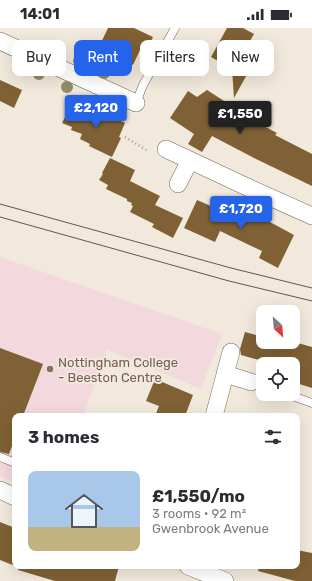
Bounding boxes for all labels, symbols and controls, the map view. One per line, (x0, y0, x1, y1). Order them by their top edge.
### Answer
text: 14:01 (20, 5, 60, 23)
chip: Buy (12, 40, 66, 76)
chip: Rent (74, 40, 132, 76)
chip: Filters (140, 40, 209, 76)
chip: New (217, 40, 274, 76)
pin: £2,120 (63, 95, 129, 129)
text: £2,120 (74, 100, 118, 115)
pin: £1,550 (207, 101, 273, 135)
text: £1,550 (217, 106, 263, 121)
pin: £1,720 (208, 196, 274, 230)
text: £1,720 (219, 201, 263, 216)
north arrow (256, 305, 300, 349)
map controls (256, 305, 300, 401)
place label: Nottingham College - Beeston Centre (58, 355, 178, 385)
button: locate (256, 357, 300, 401)
marker: Nottingham College - Beeston Centre (45, 364, 55, 374)
icon: filters (262, 426, 284, 448)
text: 3 homes (28, 427, 99, 447)
text: £1,550/mo (152, 486, 245, 506)
icon: home (60, 487, 108, 535)
text: 3 rooms · 92 m² (152, 506, 246, 521)
text: Gwenbrook Avenue (152, 521, 269, 536)

